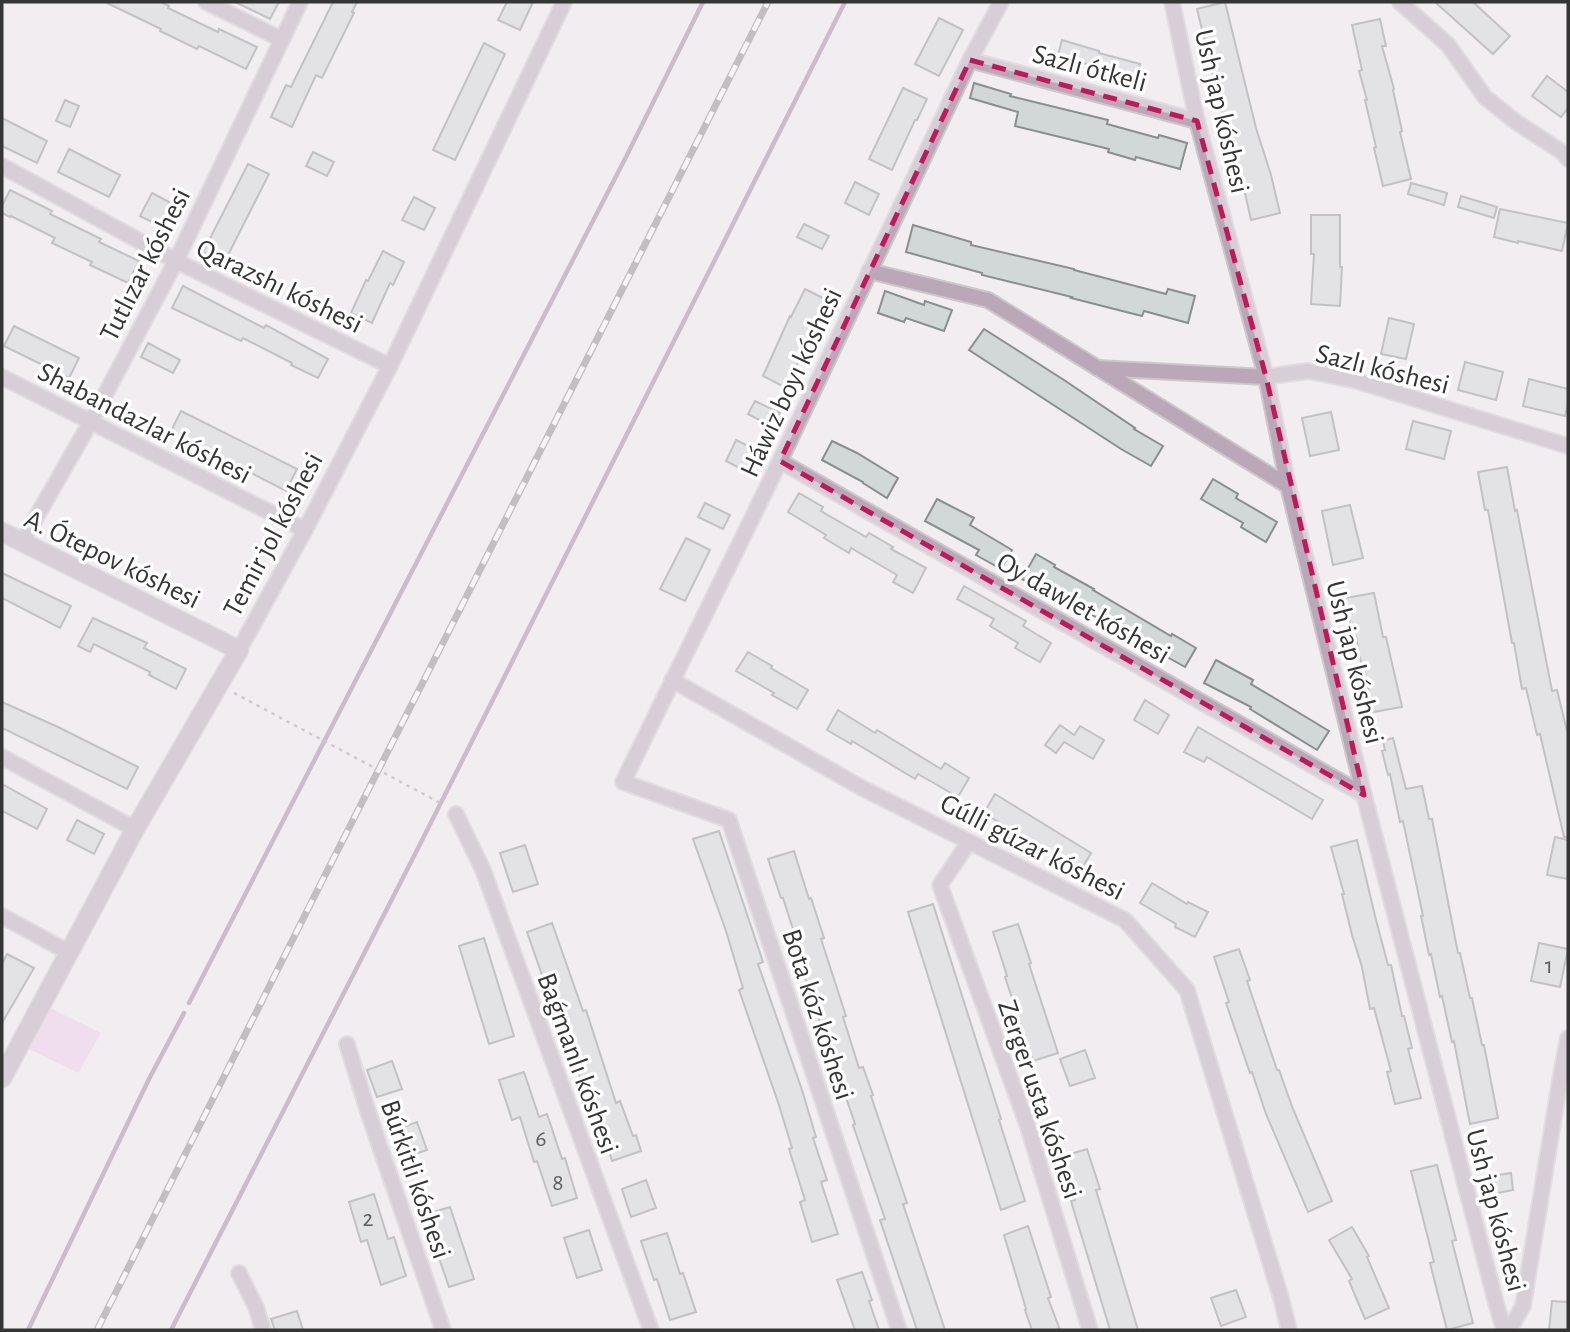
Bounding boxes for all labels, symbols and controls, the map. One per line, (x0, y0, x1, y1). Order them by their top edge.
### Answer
street label: Ush jap kóshesi (1189, 27, 1254, 196)
street label: Sazlı ótkeli (1029, 40, 1150, 98)
street label: Tutlızar kóshesi (95, 184, 196, 346)
street label: Qarazshı kóshesi (192, 235, 367, 339)
street label: Háwiz boyı kóshesi (736, 284, 848, 482)
street label: Sazlı kóshesi (1313, 340, 1452, 400)
street label: Shabandazlar kóshesi (33, 358, 255, 490)
street label: Temir jol kóshesi (219, 448, 329, 622)
street label: A. Ótepov kóshesi (20, 503, 206, 614)
street label: Oy dawlet kóshesi (992, 548, 1174, 670)
street label: Ush jap kóshesi (1320, 578, 1388, 747)
street label: Gúlli gúzar kóshesi (935, 789, 1129, 906)
street label: Bota kóz kóshesi (776, 926, 858, 1104)
house number: 1 (1545, 954, 1553, 978)
street label: Baǵmanlı kóshesi (531, 969, 623, 1158)
street label: Zerger usta kóshesi (992, 997, 1086, 1203)
street label: Búrkitli kóshesi (375, 1097, 455, 1263)
street label: Ush jap kóshesi (1460, 1126, 1530, 1295)
house number: 6 (535, 1127, 547, 1151)
house number: 8 (552, 1171, 564, 1195)
house number: 2 (363, 1207, 374, 1231)

